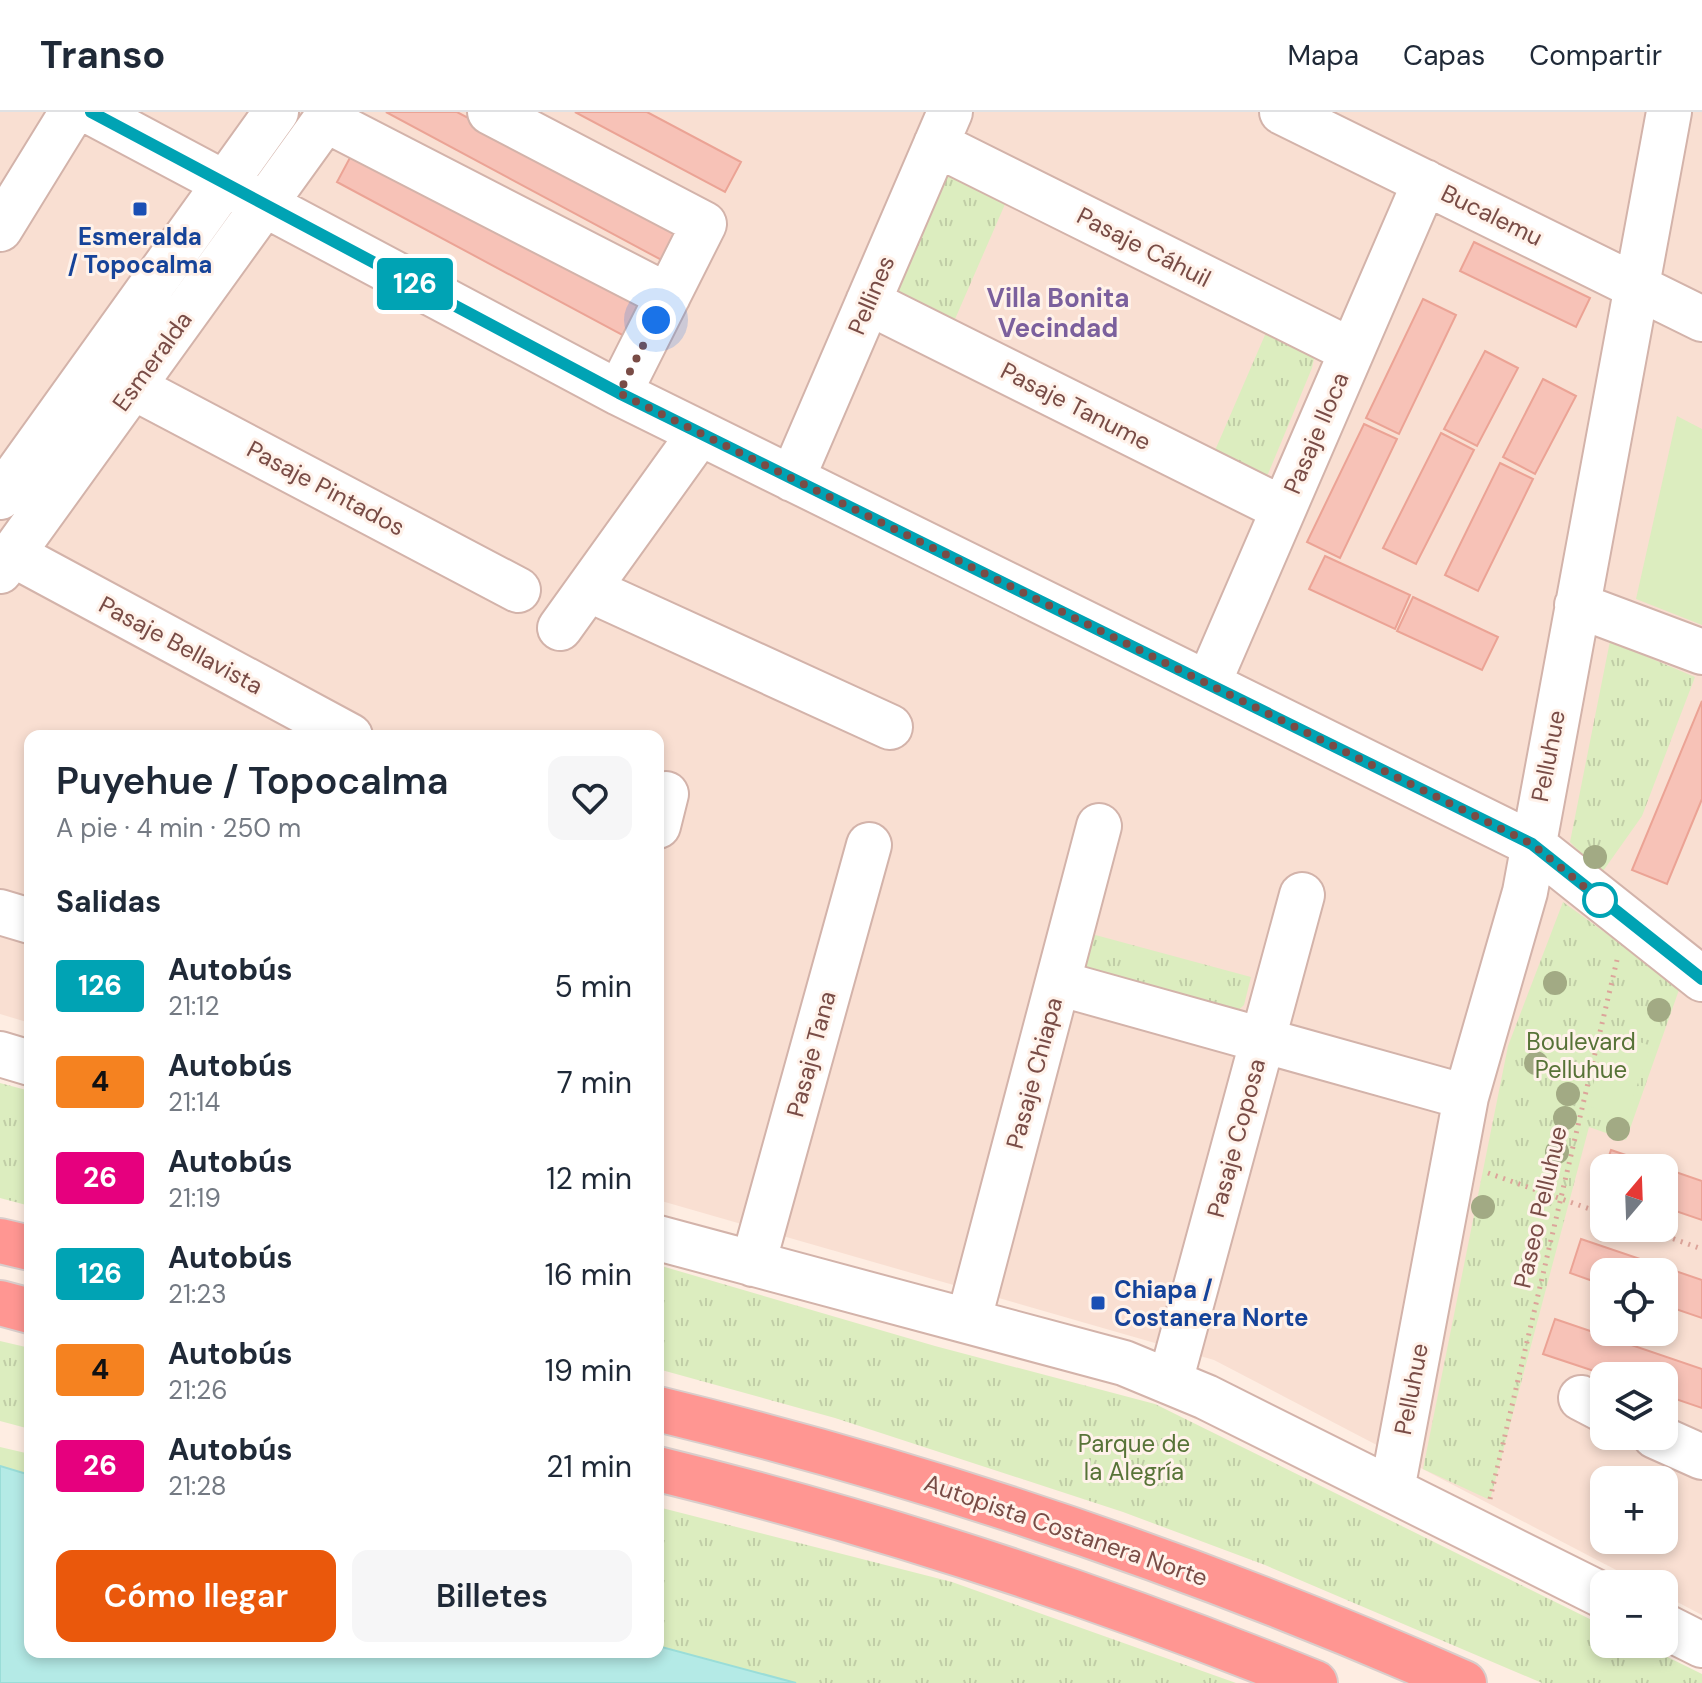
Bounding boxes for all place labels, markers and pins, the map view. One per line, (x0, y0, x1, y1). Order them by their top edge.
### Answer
marker: Esmeralda / Topocalma (131, 200, 149, 218)
place label: Esmeralda / Topocalma (68, 221, 212, 280)
unlabelled marker (1583, 883, 1617, 917)
place label: Chiapa / Costanera Norte (1114, 1274, 1308, 1333)
marker: Chiapa / Costanera Norte (1089, 1294, 1107, 1312)

